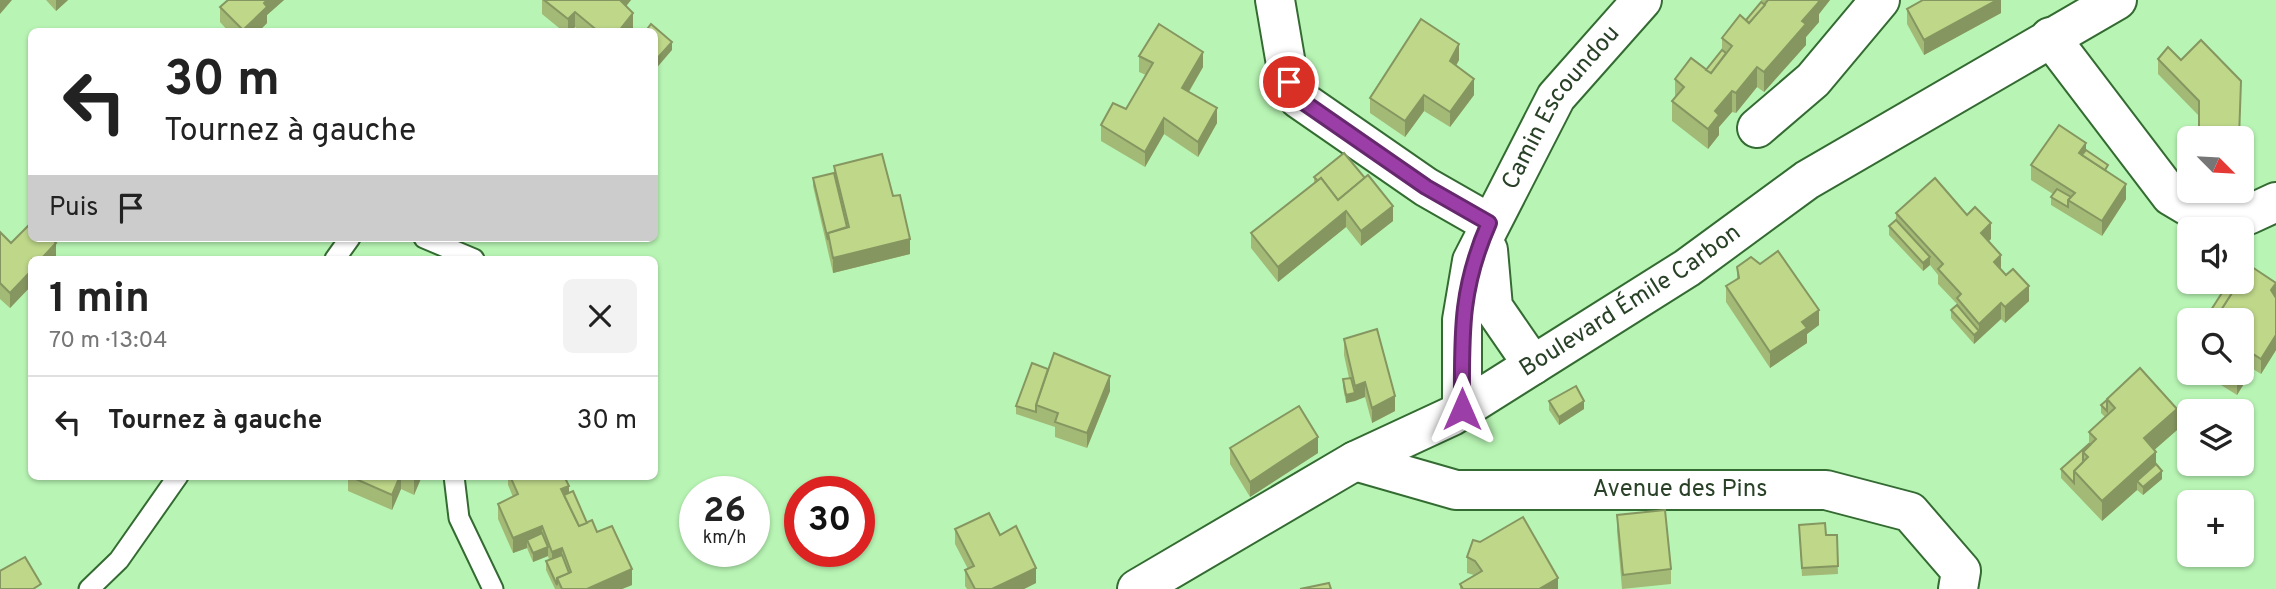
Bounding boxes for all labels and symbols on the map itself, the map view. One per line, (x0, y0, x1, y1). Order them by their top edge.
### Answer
street label: Camin Escoundou (1496, 20, 1627, 195)
pin (1259, 52, 1319, 112)
north arrow (2177, 126, 2254, 203)
street label: Boulevard Émile Carbon (1514, 218, 1747, 384)
position arrow (1425, 372, 1499, 446)
street label: Avenue des Pins (1592, 475, 1767, 505)
speed limit sign: 30 (784, 476, 875, 567)

